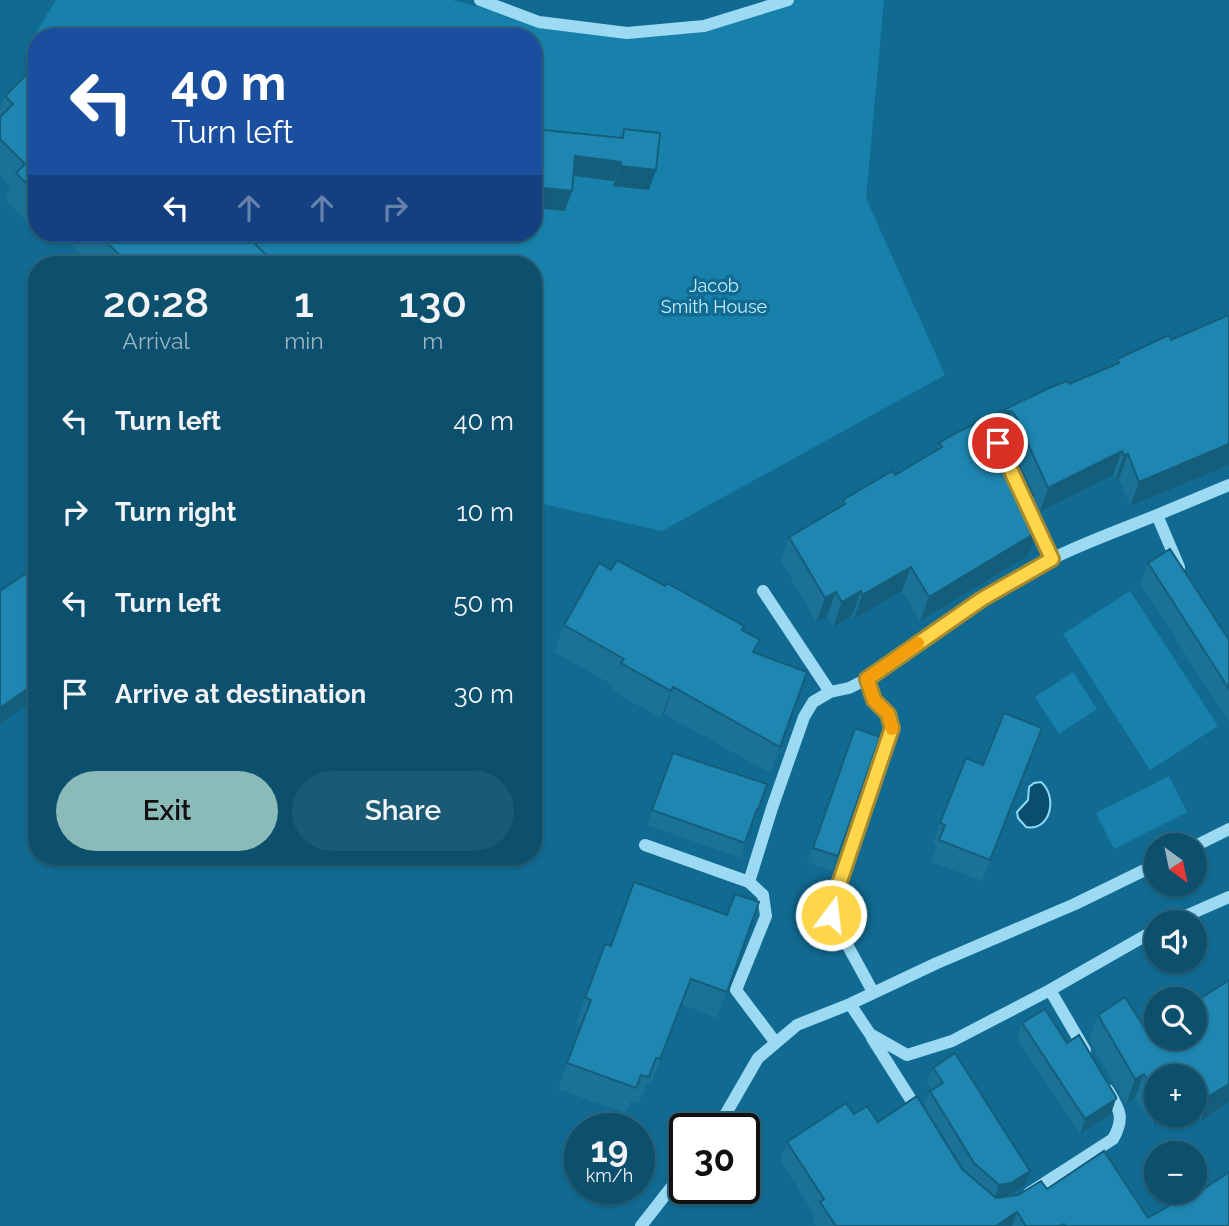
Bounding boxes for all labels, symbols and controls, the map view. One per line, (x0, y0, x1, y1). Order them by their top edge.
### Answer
text: 40 m (171, 54, 286, 111)
icon: left (56, 56, 147, 147)
text: Turn left (171, 113, 293, 150)
icon: left (157, 189, 195, 227)
icon: ahead (230, 189, 268, 227)
icon: ahead (303, 189, 341, 227)
icon: right (376, 189, 414, 227)
park label: Jacob Smith House (661, 275, 768, 317)
text: 20:28 (103, 278, 209, 327)
text: 1 (294, 278, 314, 327)
text: 130 (399, 278, 467, 327)
text: Arrival (122, 327, 190, 354)
text: min (284, 327, 324, 354)
text: m (422, 327, 443, 354)
icon: left (56, 402, 94, 440)
text: Turn left (115, 406, 221, 436)
text: 40 m (453, 406, 514, 436)
pin (968, 413, 1028, 473)
icon: arrive (979, 424, 1017, 462)
icon: right (56, 493, 94, 531)
text: Turn right (115, 497, 236, 527)
text: 10 m (456, 497, 514, 527)
icon: left (56, 584, 94, 622)
text: Turn left (115, 588, 221, 618)
text: 50 m (453, 588, 514, 618)
icon: arrive (56, 675, 94, 713)
text: Arrive at destination (115, 679, 366, 709)
text: 30 m (454, 679, 514, 709)
button: Exit (56, 771, 278, 851)
button: Share (292, 771, 514, 851)
north arrow (1144, 833, 1208, 896)
map controls (1144, 833, 1207, 1204)
position arrow (794, 878, 868, 952)
button: sound (1144, 910, 1207, 973)
button: search (1144, 987, 1207, 1050)
button: + (1144, 1064, 1207, 1127)
speed limit sign: 30 (669, 1113, 760, 1204)
text: 19 (591, 1129, 628, 1170)
button: − (1144, 1141, 1207, 1204)
text: km/h (586, 1165, 633, 1186)

